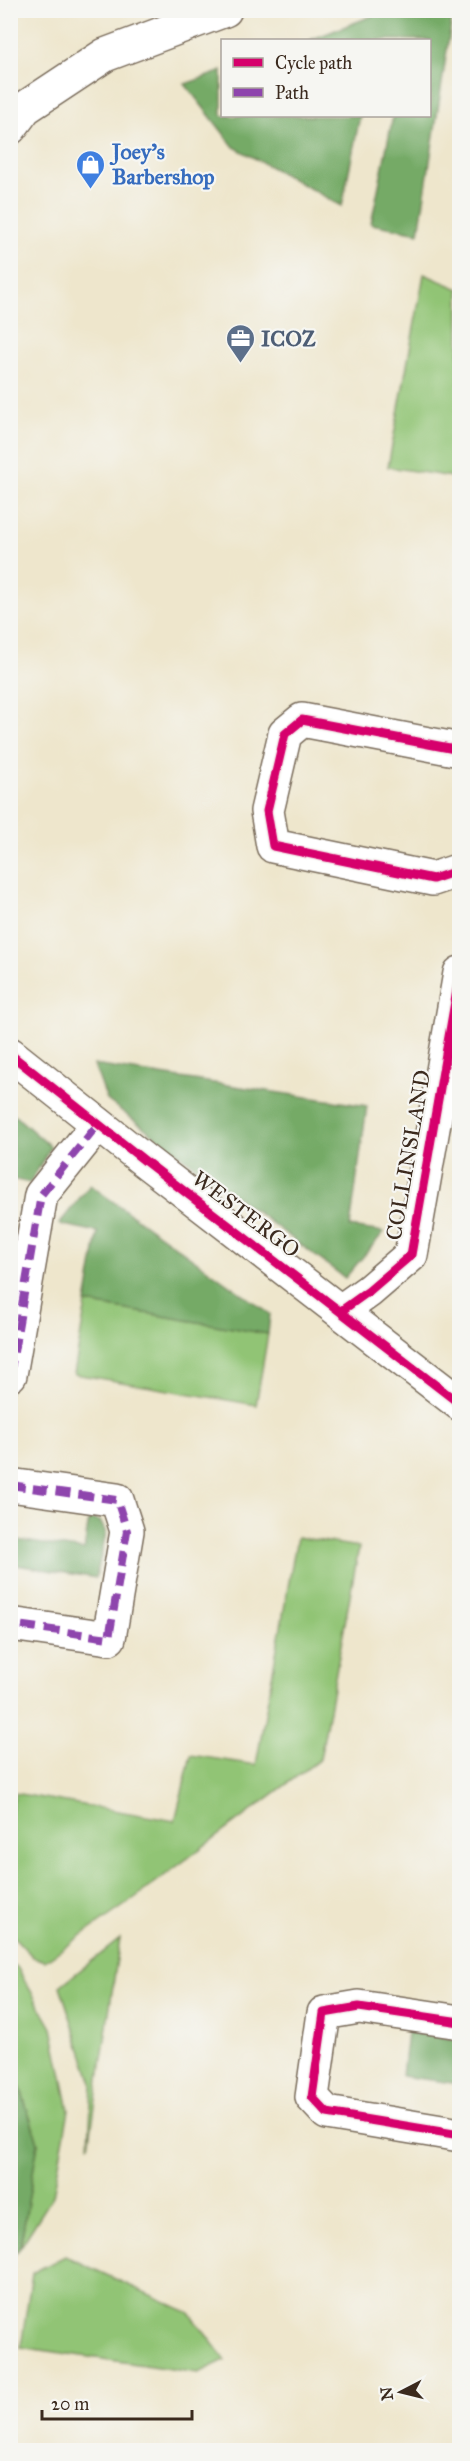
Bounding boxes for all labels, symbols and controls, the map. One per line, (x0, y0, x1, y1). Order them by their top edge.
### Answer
legend (221, 39, 431, 117)
text: Cycle path (275, 52, 352, 74)
text: Path (275, 82, 309, 104)
place label: Joey's Barbershop (109, 138, 215, 190)
shop icon: Joey's Barbershop (75, 148, 107, 190)
office icon: ICOZ (224, 322, 256, 364)
place label: ICOZ (261, 325, 316, 352)
street label: COLLINSLAND (380, 1068, 436, 1242)
street label: WESTERGO (187, 1165, 305, 1263)
north arrow (371, 2362, 431, 2422)
scale bar (42, 2383, 192, 2421)
text: N (376, 2385, 397, 2402)
text: 20 m (51, 2393, 89, 2415)

